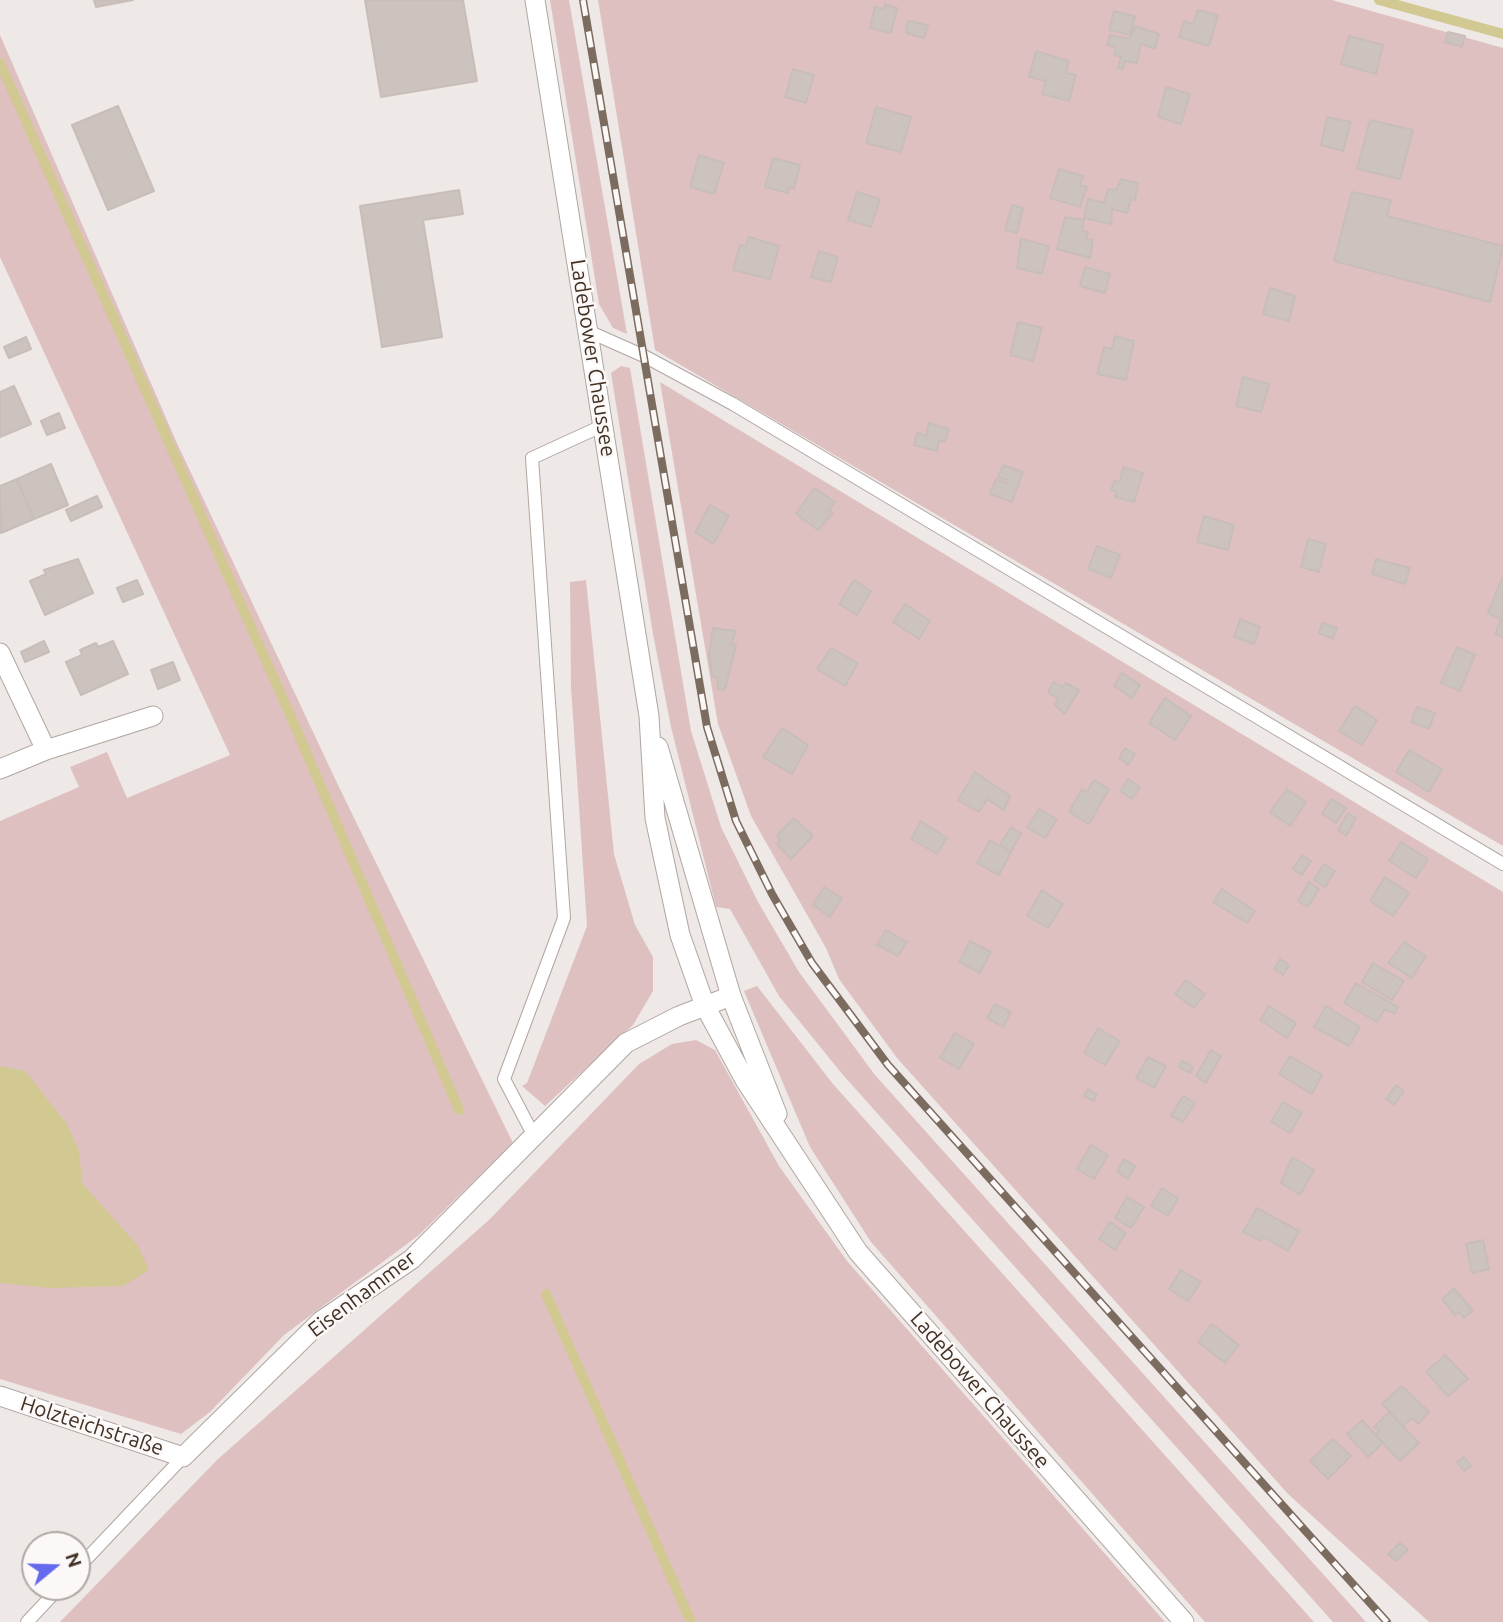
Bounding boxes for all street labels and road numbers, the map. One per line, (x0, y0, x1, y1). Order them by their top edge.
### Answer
street label: Ladebower Chaussee (565, 257, 621, 459)
street label: Eisenhammer (303, 1245, 421, 1343)
street label: Ladebower Chaussee (905, 1306, 1055, 1474)
street label: Holzteichstraße (17, 1391, 167, 1461)

